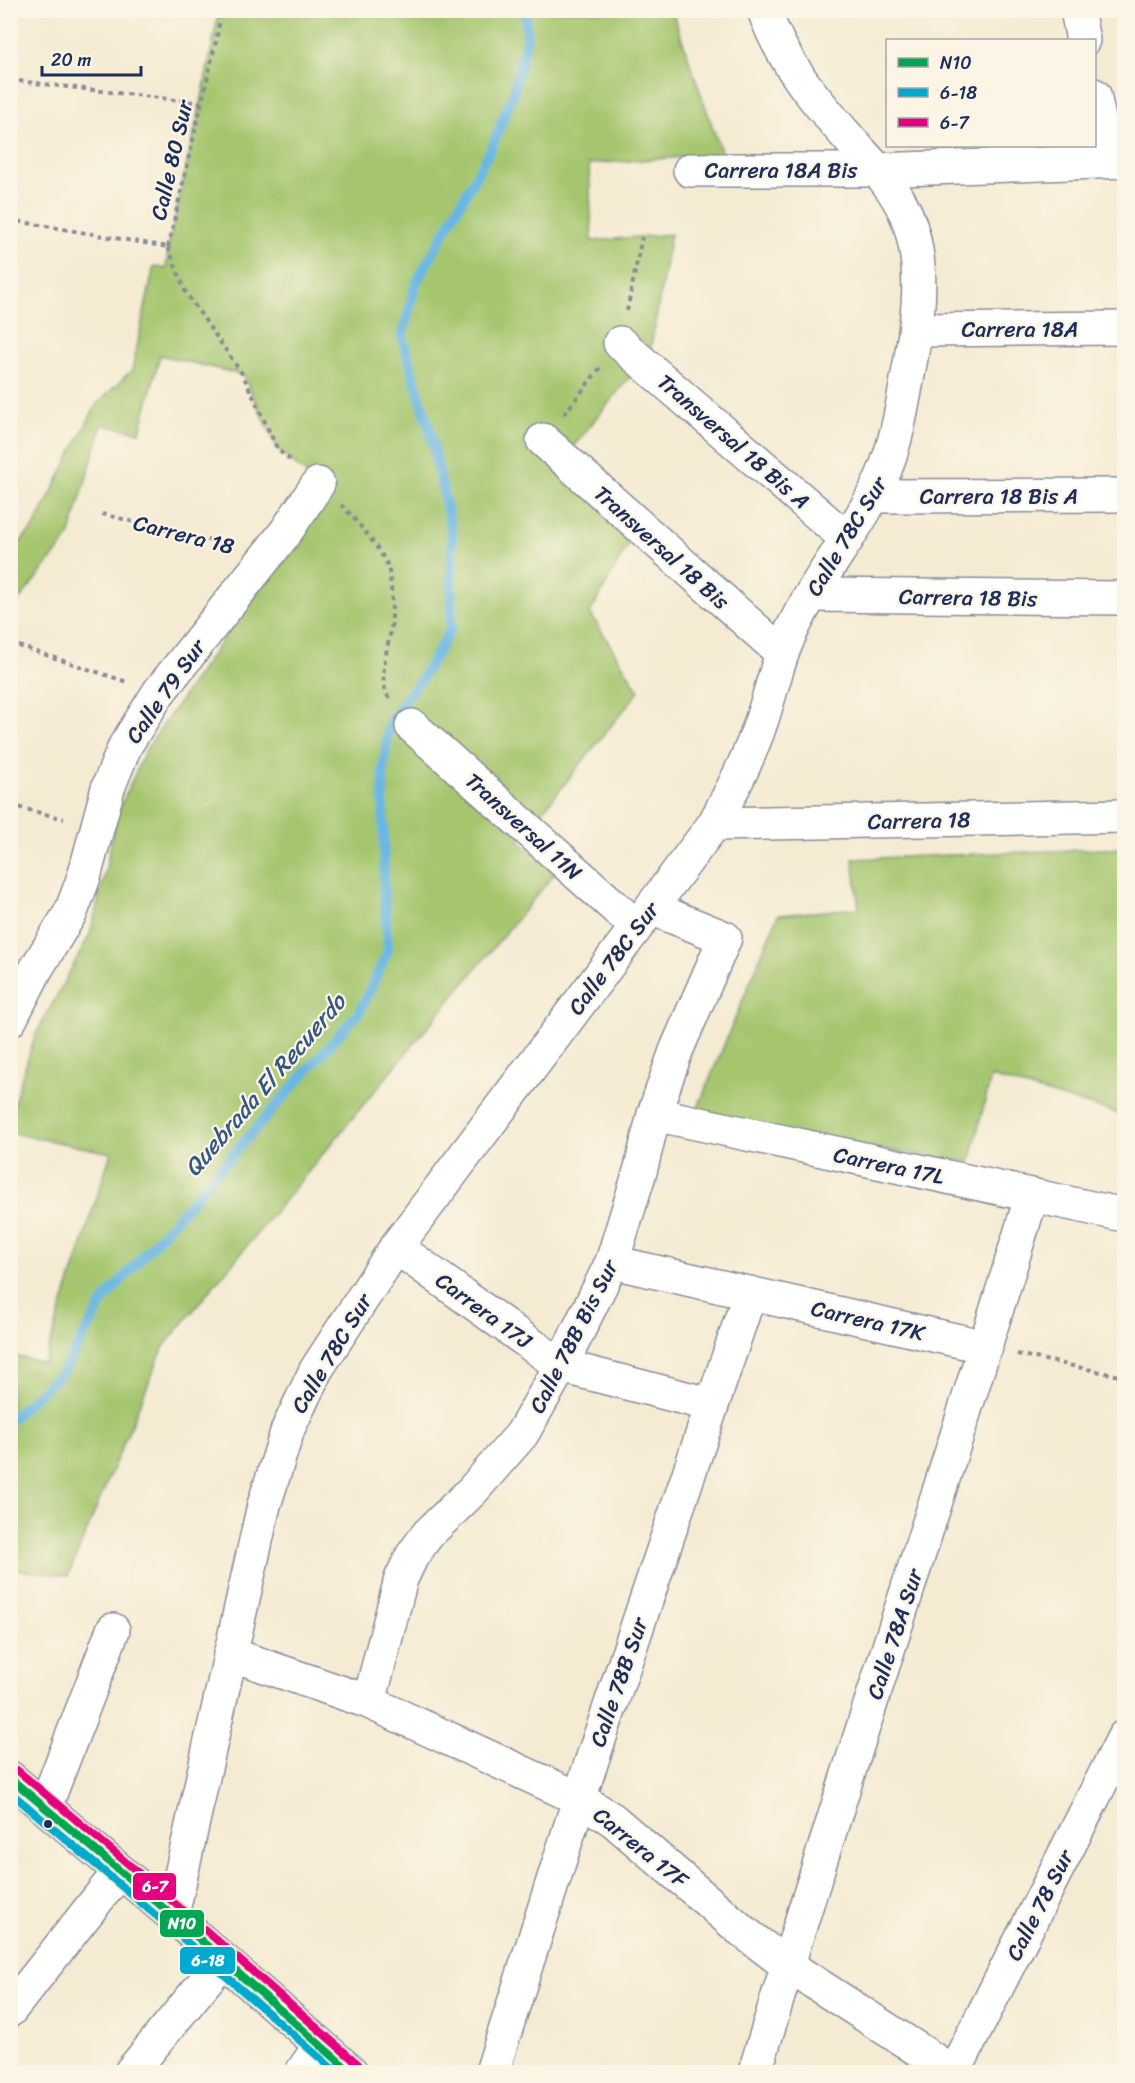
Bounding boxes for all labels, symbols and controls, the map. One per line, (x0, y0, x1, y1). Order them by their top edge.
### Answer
scale bar (42, 39, 141, 77)
legend (886, 39, 1096, 147)
text: 20 m (51, 44, 91, 76)
text: N10 (940, 47, 972, 79)
text: 6-18 (940, 77, 977, 109)
street label: Calle 80 Sur (139, 94, 205, 224)
text: 6-7 (940, 107, 971, 139)
street label: Carrera 18A Bis (705, 151, 858, 190)
street label: Carrera 18A (961, 310, 1079, 349)
street label: Transversal 18 Bis A (648, 364, 819, 519)
street label: Calle 78C Sur (795, 467, 899, 604)
street label: Transversal 18 Bis (585, 475, 739, 620)
street label: Carrera 18 Bis A (920, 477, 1078, 516)
street label: Carrera 18 (129, 503, 238, 566)
street label: Carrera 18 Bis (898, 577, 1038, 618)
street label: Calle 79 Sur (115, 629, 217, 752)
street label: Transversal 11N (456, 762, 592, 890)
street label: Carrera 18 (867, 800, 971, 841)
street label: Calle 78C Sur (557, 891, 671, 1024)
water label: Quebrada El Recuerdo (173, 982, 358, 1186)
street label: Carrera 17L (830, 1135, 949, 1196)
street label: Calle 78B Bis Sur (518, 1251, 630, 1420)
street label: Carrera 17J (427, 1262, 541, 1360)
street label: Calle 78C Sur (280, 1284, 384, 1421)
street label: Carrera 17K (807, 1289, 930, 1353)
street label: Calle 78A Sur (855, 1562, 934, 1704)
street label: Calle 78B Sur (578, 1610, 659, 1752)
street label: Carrera 17F (584, 1796, 698, 1899)
unlabelled marker (42, 1818, 54, 1830)
street label: Calle 78 Sur (995, 1841, 1085, 1968)
line badge: 6-7 (132, 1872, 177, 1901)
text: 6-7 (141, 1872, 170, 1901)
line badge: N10 (159, 1909, 205, 1938)
text: N10 (167, 1909, 196, 1938)
line badge: 6-18 (179, 1946, 236, 1975)
text: 6-18 (190, 1946, 225, 1975)

